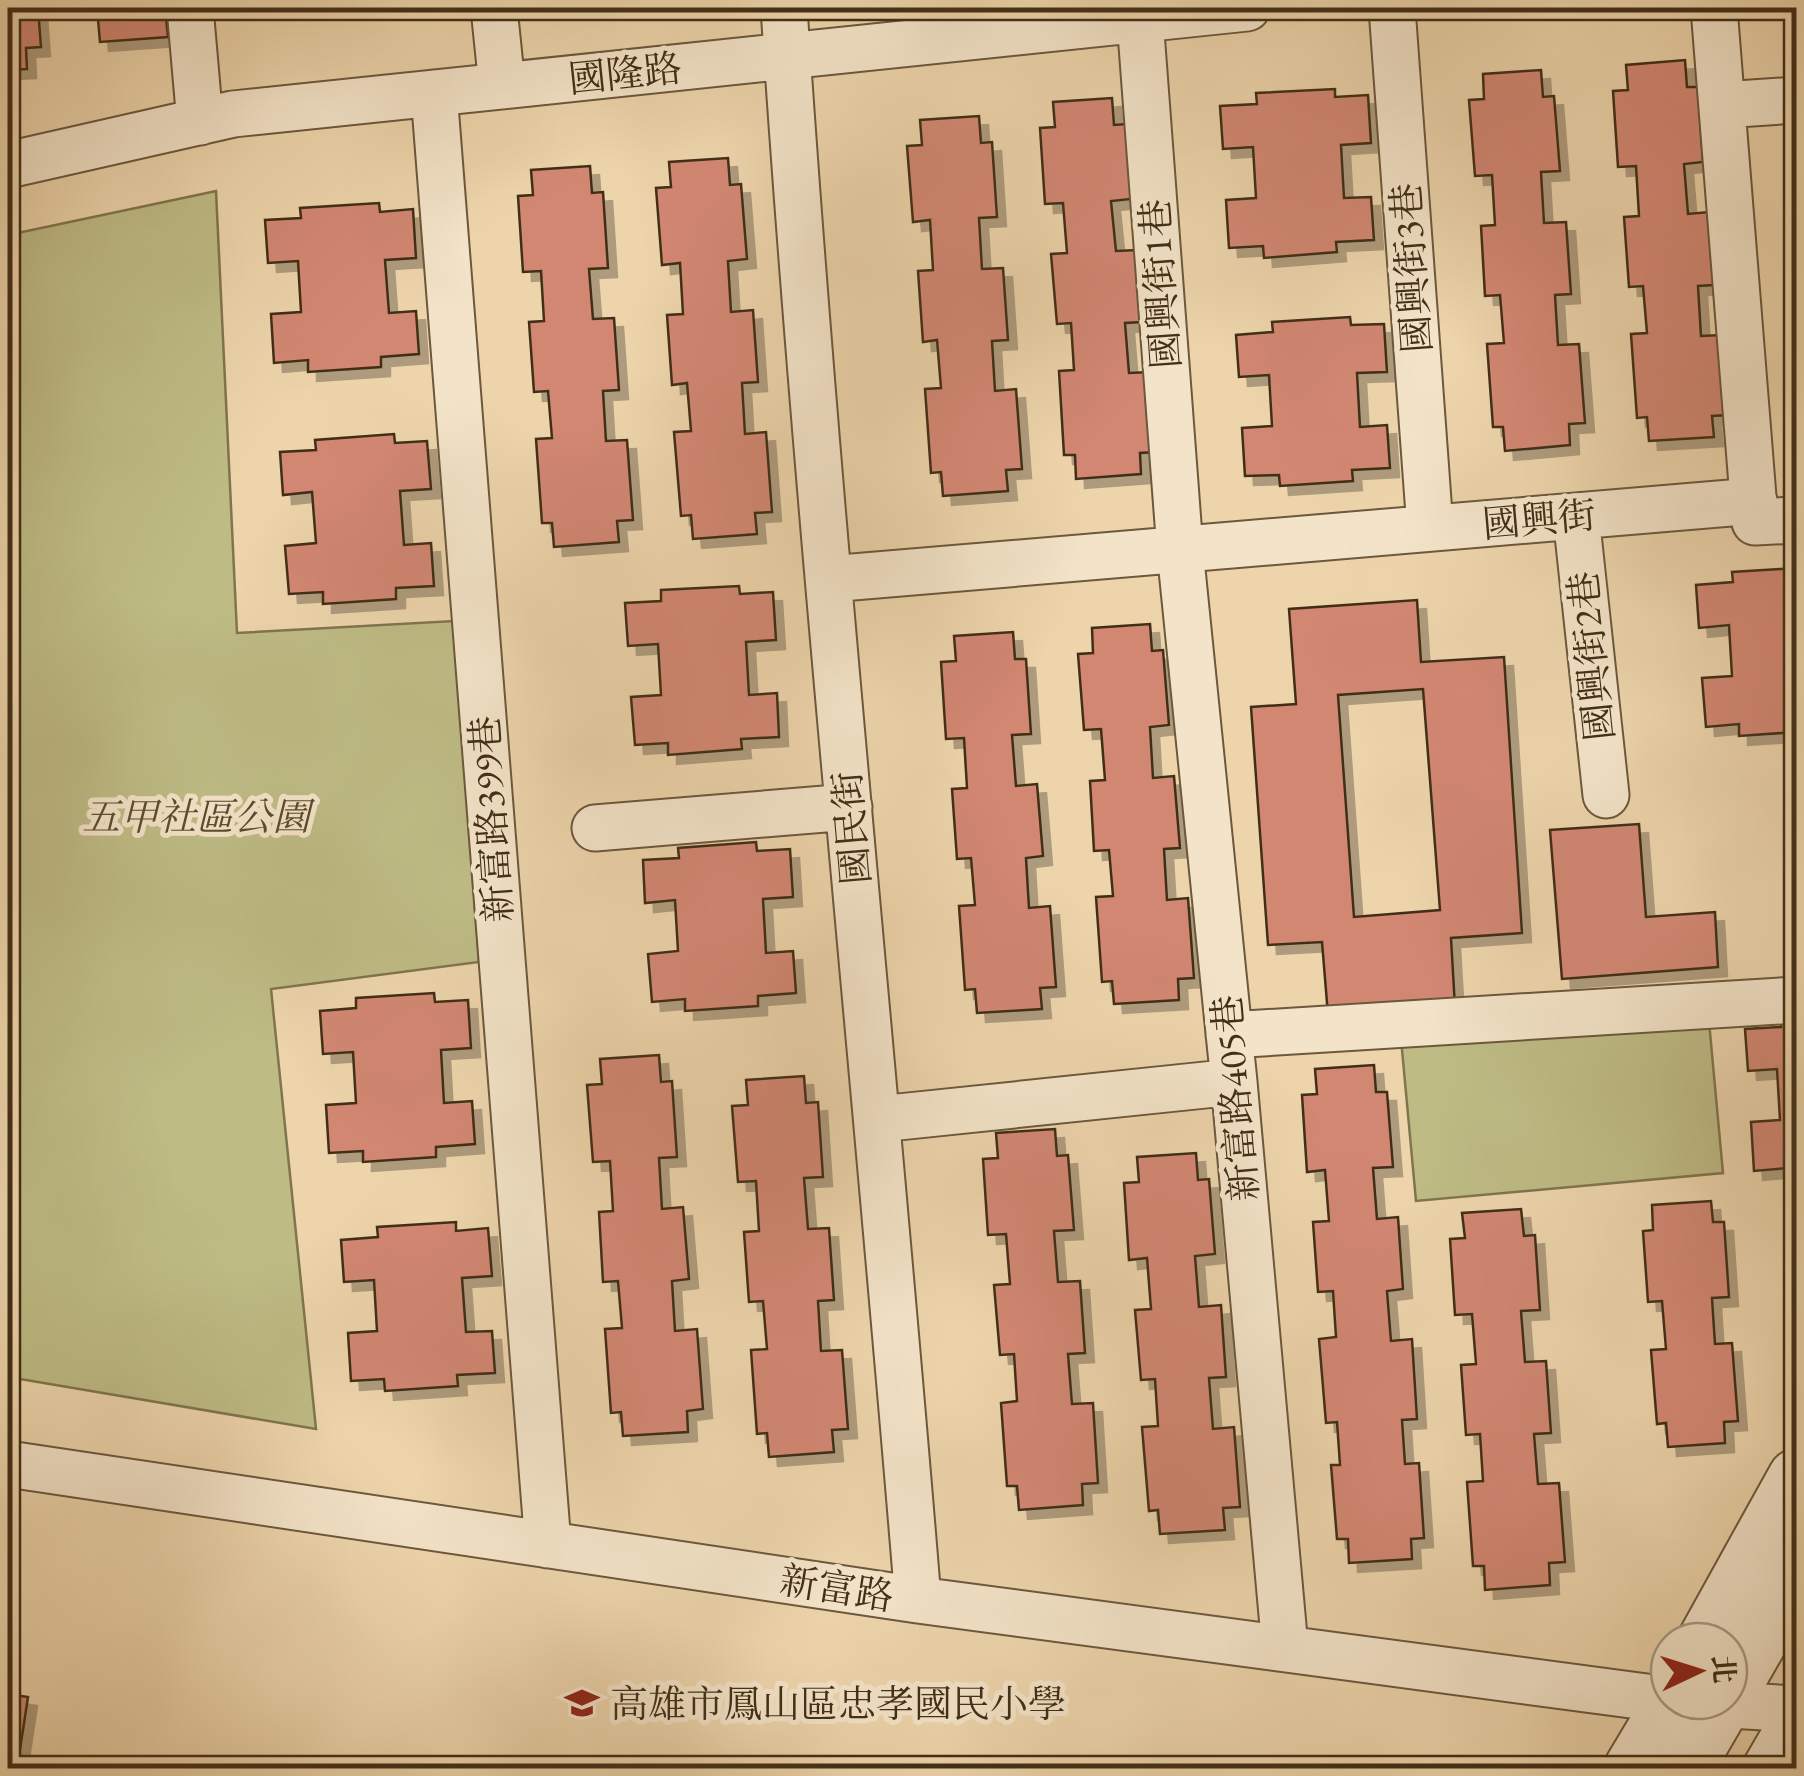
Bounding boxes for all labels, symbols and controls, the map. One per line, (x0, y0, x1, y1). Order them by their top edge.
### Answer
street label: 國隆路 (566, 43, 684, 103)
street label: 國興街3巷 (1381, 181, 1441, 355)
street label: 國興街1巷 (1130, 197, 1190, 371)
street label: 國興街 (1480, 490, 1598, 548)
street label: 國興街2巷 (1558, 569, 1624, 743)
street label: 新富路399巷 (459, 714, 523, 924)
street label: 國民街 (822, 769, 880, 887)
park label: 五甲社區公園 (82, 792, 316, 841)
street label: 新富路405巷 (1202, 993, 1268, 1203)
street label: 新富路 (777, 1555, 897, 1621)
north arrow (1649, 1621, 1749, 1721)
text: 北 (1705, 1654, 1743, 1684)
place label: 高雄市鳳山區忠孝國民小學 (610, 1679, 1066, 1728)
school or university icon: 高雄市鳳山區忠孝國民小學 (563, 1684, 601, 1722)

